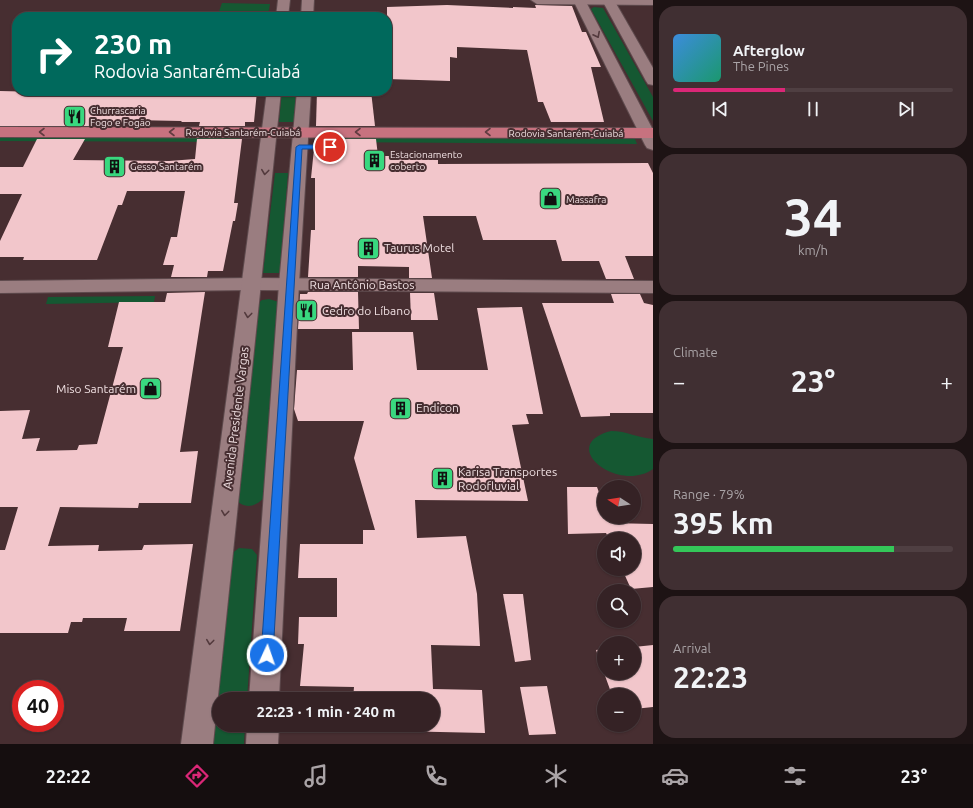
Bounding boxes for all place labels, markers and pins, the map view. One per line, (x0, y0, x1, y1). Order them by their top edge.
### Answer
restaurant icon: Churrascaria Fogo e Fogão (61, 103, 87, 129)
place label: Churrascaria Fogo e Fogão (90, 105, 151, 128)
pin (313, 130, 347, 164)
building icon: Estacionamento coberto (362, 147, 388, 173)
place label: Estacionamento coberto (390, 149, 463, 172)
building icon: Gesso Santarém (102, 153, 128, 179)
place label: Gesso Santarém (130, 161, 202, 172)
shop icon: Massafra (537, 186, 563, 212)
place label: Massafra (566, 194, 606, 205)
building icon: Taurus Motel (356, 235, 382, 261)
place label: Taurus Motel (384, 241, 455, 254)
restaurant icon: Cedro do Líbano (293, 298, 319, 324)
place label: Cedro do Líbano (322, 304, 410, 317)
shop icon: Miso Santarém (138, 376, 164, 402)
place label: Miso Santarém (56, 382, 136, 395)
building icon: Endicon (388, 395, 414, 421)
place label: Endicon (416, 401, 459, 414)
place label: Karisa Transportes Rodofluvial (458, 465, 557, 492)
building icon: Karisa Transportes Rodofluvial (429, 466, 455, 492)

